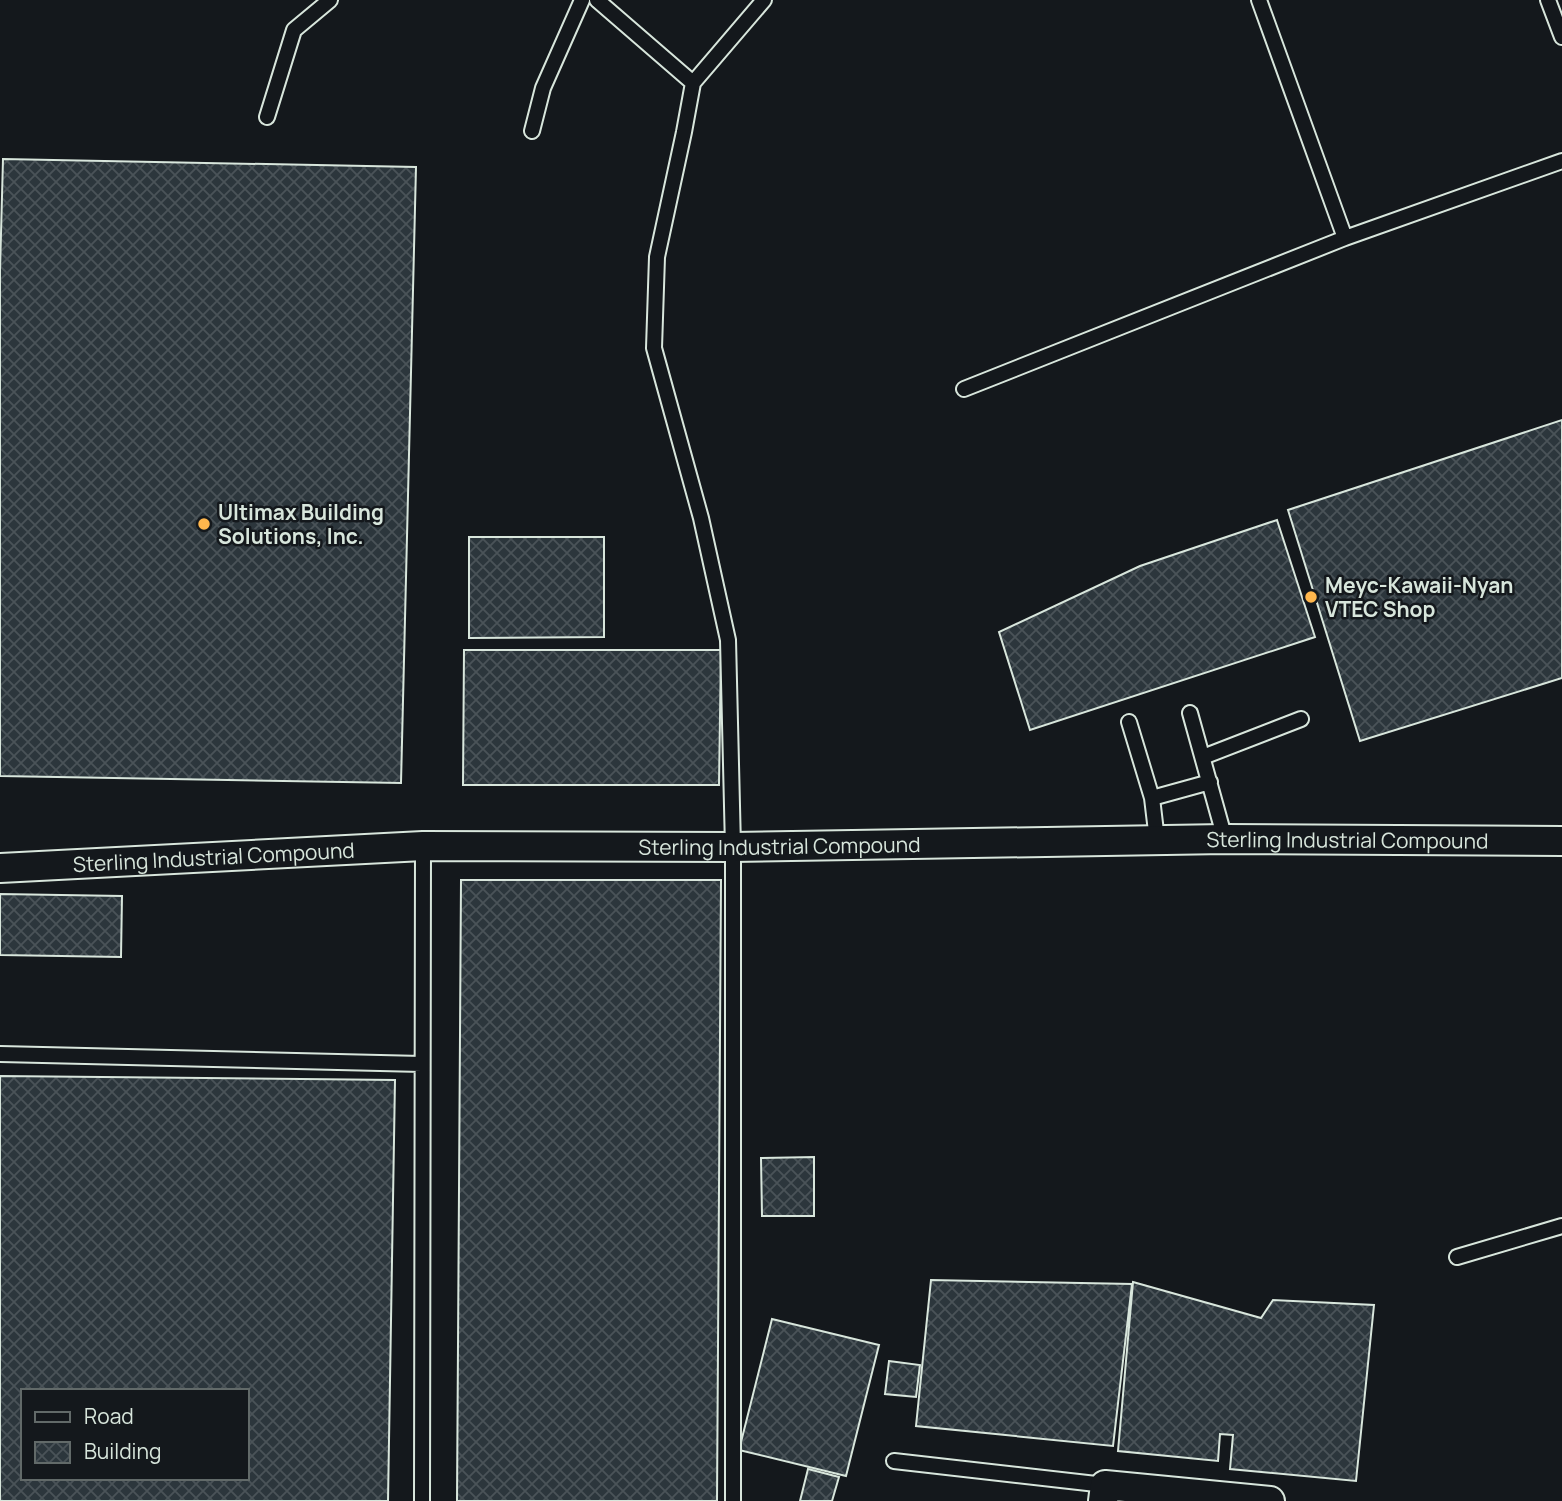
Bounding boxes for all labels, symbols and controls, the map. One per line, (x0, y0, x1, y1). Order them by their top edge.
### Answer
place label: Ultimax Building Solutions, Inc. (218, 498, 384, 550)
marker: Ultimax Building Solutions, Inc. (196, 516, 212, 532)
place label: Meyc-Kawaii-Nyan VTEC Shop (1325, 571, 1513, 623)
marker: Meyc-Kawaii-Nyan VTEC Shop (1303, 589, 1319, 605)
street label: Sterling Industrial Compound (1206, 825, 1489, 855)
street label: Sterling Industrial Compound (638, 830, 921, 861)
street label: Sterling Industrial Compound (72, 836, 355, 878)
legend (21, 1389, 248, 1480)
text: Road (84, 1402, 134, 1430)
text: Building (84, 1437, 161, 1465)

